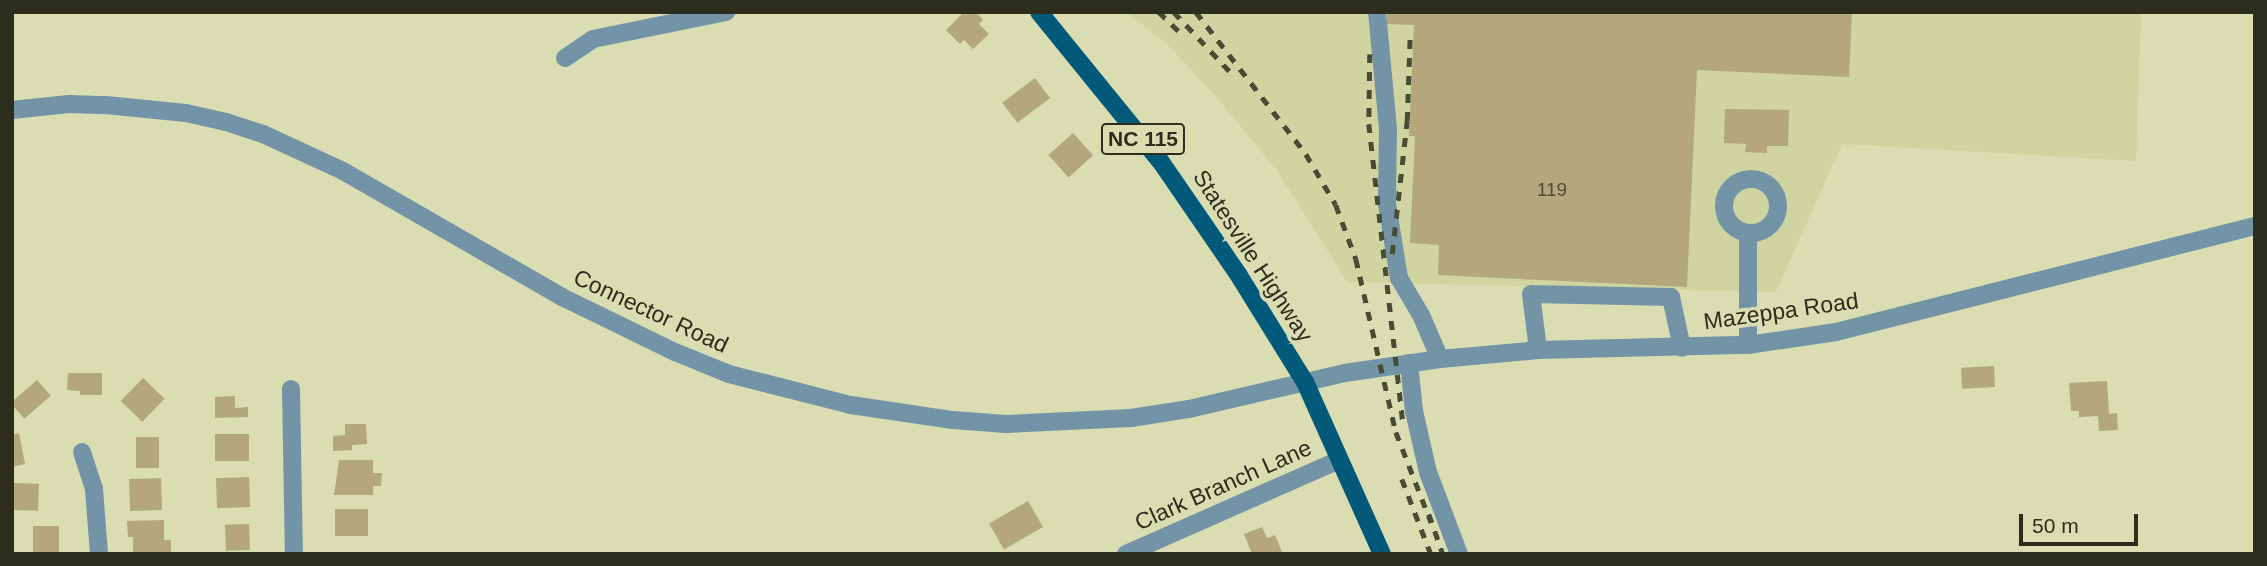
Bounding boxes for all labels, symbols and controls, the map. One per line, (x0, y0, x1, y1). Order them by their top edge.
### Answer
road number: NC 115 (1099, 122, 1187, 156)
street label: Statesville Highway (1187, 165, 1319, 347)
house number: 119 (1537, 179, 1567, 201)
street label: Connector Road (569, 263, 733, 359)
street label: Mazeppa Road (1702, 286, 1860, 336)
street label: Clark Branch Lane (1130, 434, 1316, 536)
scale bar (2022, 500, 2141, 544)
text: 50 m (2032, 514, 2079, 537)

